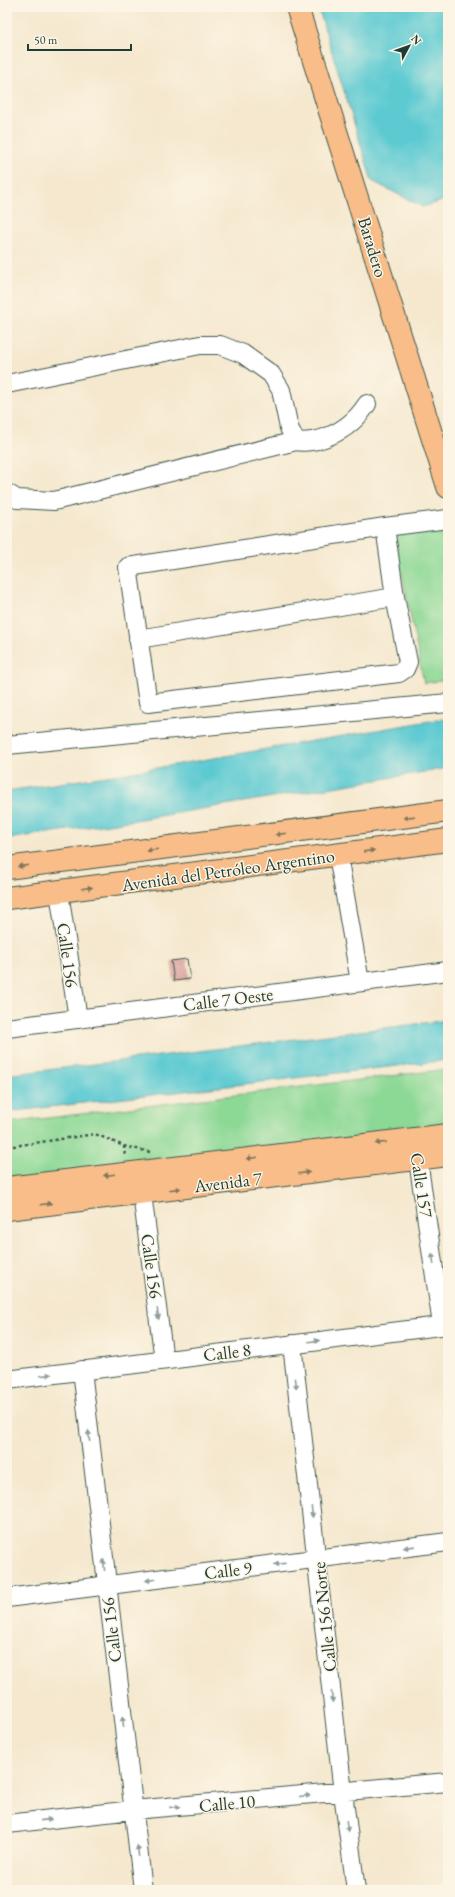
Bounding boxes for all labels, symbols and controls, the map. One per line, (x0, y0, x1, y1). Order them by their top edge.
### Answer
scale bar (28, 26, 131, 52)
north arrow (389, 26, 429, 66)
text: N (408, 31, 425, 47)
text: 50 m (34, 32, 58, 48)
street label: Baradero (353, 214, 393, 280)
one-way arrow (403, 814, 416, 820)
one-way arrow (274, 830, 287, 837)
street label: Avenida del Petróleo Argentino (119, 844, 336, 896)
one-way arrow (145, 847, 158, 853)
one-way arrow (363, 848, 375, 854)
one-way arrow (16, 863, 29, 869)
one-way arrow (81, 885, 93, 891)
street label: Calle 156 (52, 921, 84, 989)
street label: Calle 7 Oeste (182, 982, 274, 1016)
one-way arrow (375, 1140, 388, 1146)
street label: Calle 157 (406, 1151, 439, 1219)
one-way arrow (246, 1155, 258, 1162)
street label: Avenida 7 (192, 1166, 264, 1198)
one-way arrow (298, 1170, 310, 1176)
one-way arrow (103, 1172, 115, 1178)
one-way arrow (169, 1185, 181, 1192)
one-way arrow (40, 1201, 52, 1208)
street label: Calle 156 (136, 1232, 168, 1300)
one-way arrow (430, 1253, 436, 1265)
one-way arrow (155, 1308, 161, 1321)
street label: Calle 8 (202, 1338, 252, 1366)
one-way arrow (308, 1338, 320, 1344)
one-way arrow (40, 1372, 52, 1378)
one-way arrow (293, 1377, 300, 1389)
one-way arrow (86, 1430, 93, 1442)
one-way arrow (309, 1506, 315, 1518)
one-way arrow (403, 1544, 415, 1550)
street label: Calle 9 (203, 1556, 254, 1584)
one-way arrow (101, 1559, 107, 1571)
one-way arrow (274, 1561, 286, 1567)
street label: Calle 156 Norte (307, 1561, 341, 1673)
one-way arrow (145, 1576, 157, 1583)
street label: Calle 156 (96, 1596, 126, 1664)
one-way arrow (329, 1691, 336, 1703)
one-way arrow (119, 1716, 126, 1728)
street label: Calle 10 (198, 1789, 256, 1817)
one-way arrow (299, 1793, 311, 1800)
one-way arrow (169, 1804, 181, 1810)
one-way arrow (40, 1817, 52, 1823)
one-way arrow (344, 1820, 350, 1832)
one-way arrow (135, 1845, 141, 1857)

